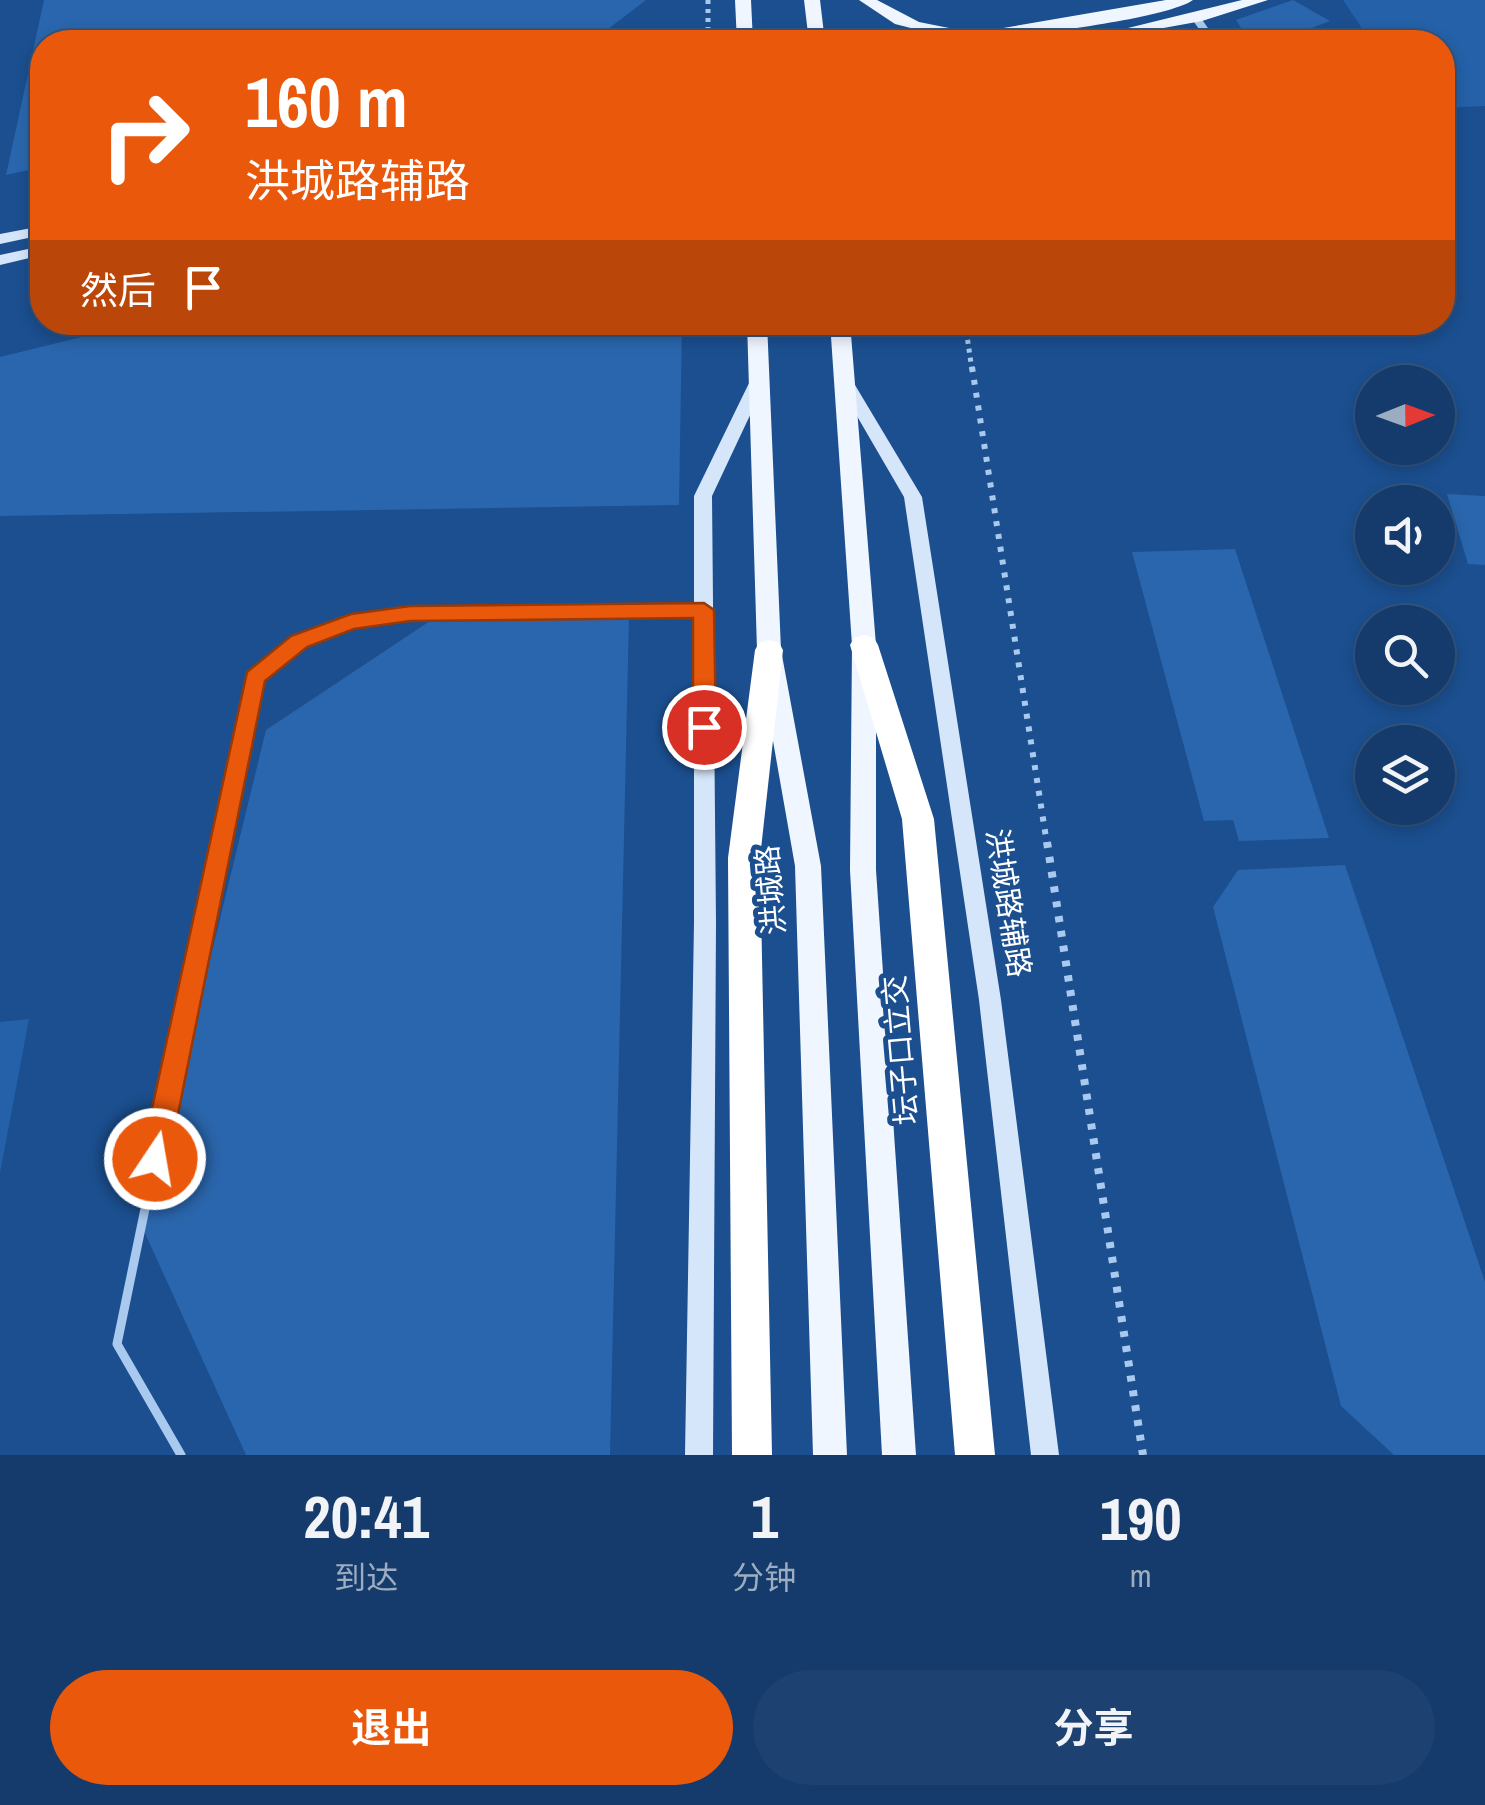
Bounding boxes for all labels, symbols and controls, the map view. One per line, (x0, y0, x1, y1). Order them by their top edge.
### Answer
text: 160 m (245, 55, 408, 149)
icon: right (80, 70, 210, 200)
text: 洪城路辅路 (245, 150, 470, 211)
icon: arrive (176, 260, 231, 315)
text: 然后 (80, 265, 156, 316)
north arrow (1355, 365, 1455, 465)
map controls (1355, 365, 1455, 825)
button: sound (1355, 485, 1455, 585)
button: search (1355, 605, 1455, 705)
pin (662, 685, 747, 770)
icon: arrive (677, 700, 732, 755)
button: layers (1355, 725, 1455, 825)
street label: 洪城路辅路 (978, 826, 1040, 980)
street label: 洪城路 (746, 844, 794, 937)
street label: 坛子口立交 (874, 974, 926, 1127)
position arrow (103, 1107, 207, 1211)
text: 20:41 (303, 1476, 429, 1557)
text: 1 (751, 1476, 778, 1557)
text: 190 (1100, 1478, 1182, 1559)
text: m (1130, 1554, 1152, 1597)
text: 到达 (334, 1556, 398, 1599)
text: 分钟 (732, 1556, 796, 1599)
button: 退出 (50, 1670, 733, 1785)
button: 分享 (753, 1670, 1435, 1785)

